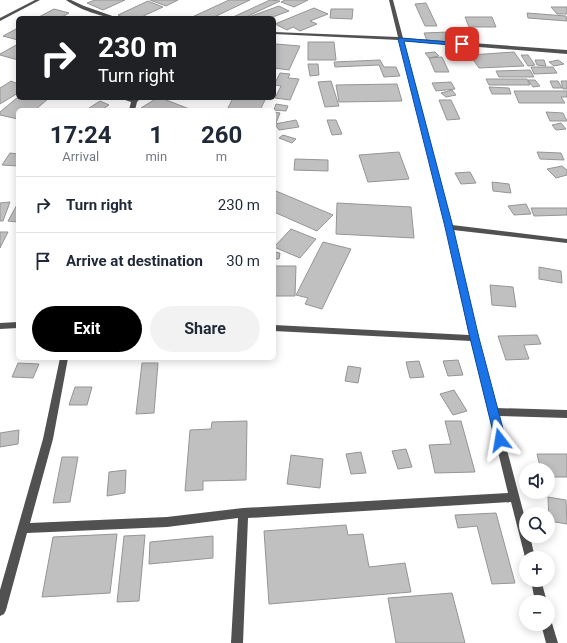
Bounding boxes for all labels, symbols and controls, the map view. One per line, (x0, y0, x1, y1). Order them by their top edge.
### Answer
pin (445, 27, 479, 61)
text: 230 m (98, 31, 177, 64)
icon: right (32, 32, 84, 84)
icon: arrive (451, 33, 473, 55)
text: Turn right (98, 65, 175, 86)
text: 17:24 (50, 121, 112, 149)
text: 1 (149, 121, 163, 149)
text: 260 (201, 121, 242, 149)
text: Arrival (62, 149, 99, 164)
text: min (145, 149, 167, 164)
text: m (216, 149, 227, 164)
icon: right (32, 194, 54, 216)
text: Turn right (66, 196, 132, 214)
text: 230 m (218, 196, 260, 214)
icon: arrive (32, 250, 54, 272)
text: Arrive at destination (66, 252, 203, 270)
text: 30 m (226, 252, 260, 270)
button: Exit (32, 306, 142, 352)
button: Share (150, 306, 260, 352)
position arrow (479, 419, 521, 461)
map controls (519, 463, 555, 631)
button: sound (519, 463, 555, 499)
button: search (519, 507, 555, 543)
button: + (519, 551, 555, 587)
button: − (519, 595, 555, 631)

